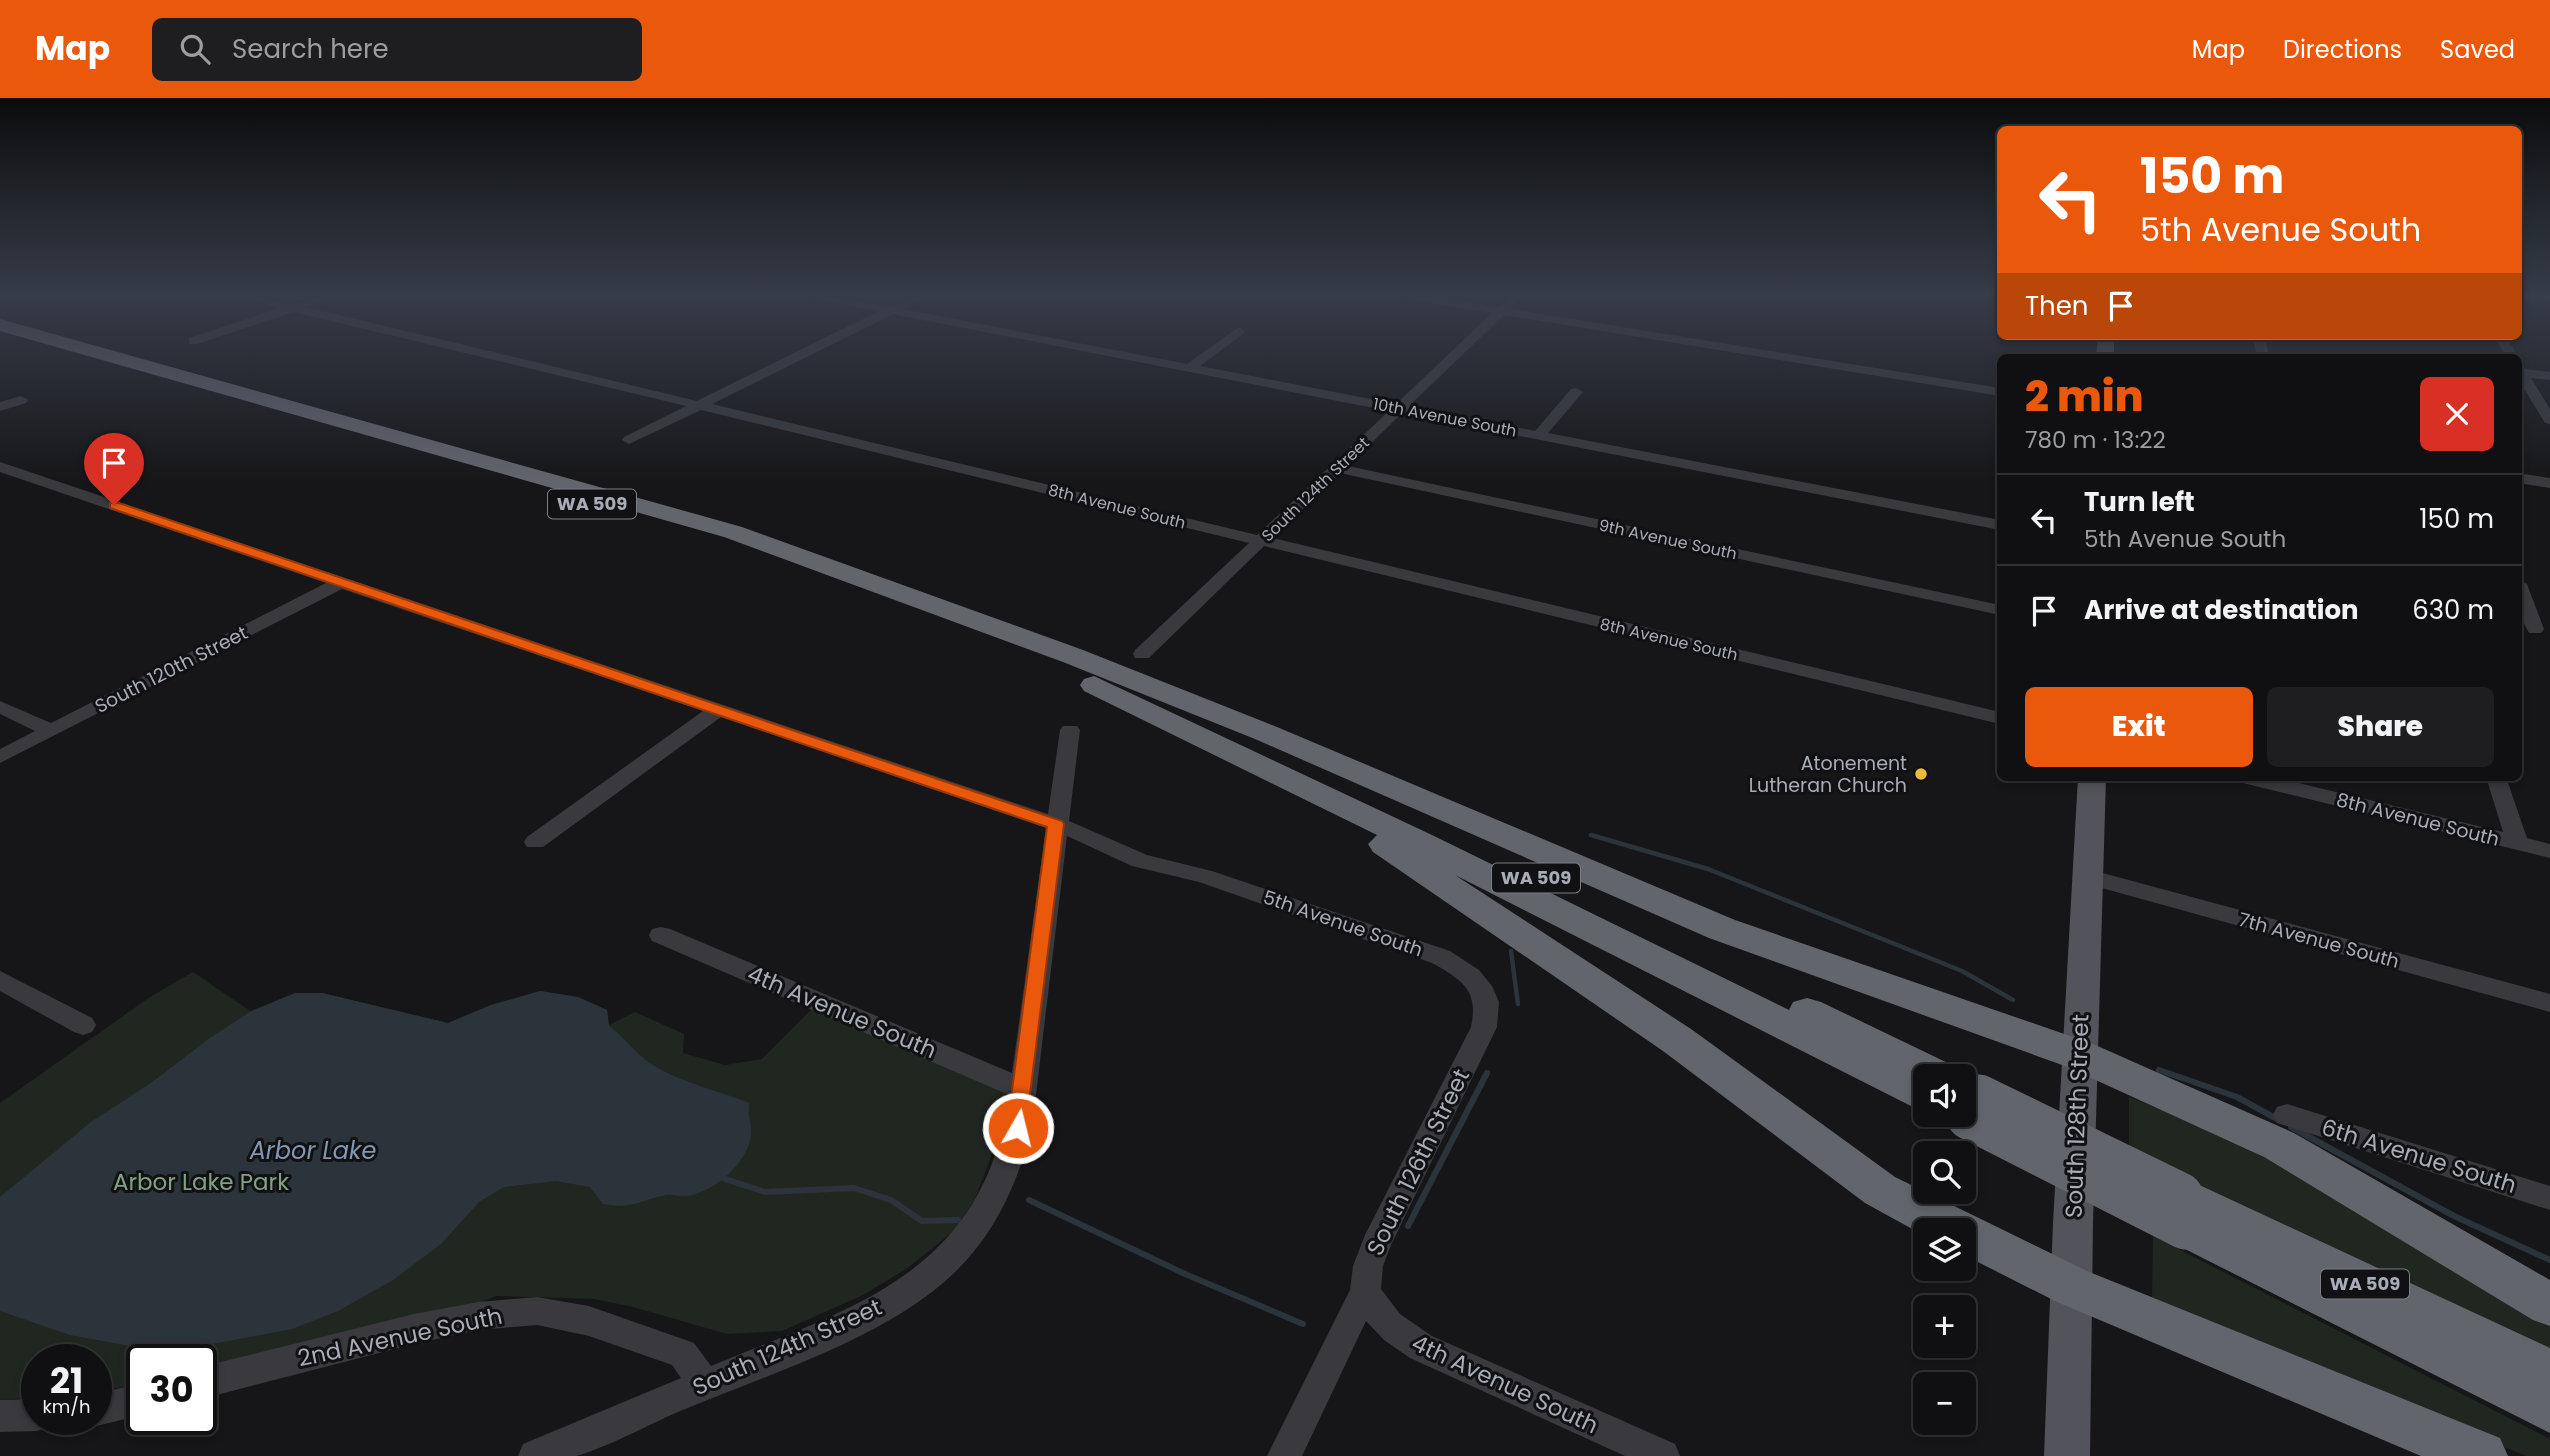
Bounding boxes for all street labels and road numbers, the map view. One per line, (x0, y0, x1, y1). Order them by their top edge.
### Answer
street label: 10th Avenue South (1371, 392, 1519, 443)
street label: South 124th Street (1256, 432, 1374, 547)
street label: 8th Avenue South (1046, 478, 1188, 535)
road number: WA 509 (548, 490, 636, 518)
street label: 9th Avenue South (1597, 514, 1739, 565)
street label: 8th Avenue South (1598, 612, 1740, 667)
street label: South 120th Street (90, 619, 252, 720)
street label: 8th Avenue South (2334, 786, 2502, 853)
road number: WA 509 (1492, 864, 1580, 892)
street label: 5th Avenue South (1259, 884, 1426, 963)
street label: 7th Avenue South (2235, 906, 2402, 975)
street label: 4th Avenue South (743, 958, 941, 1066)
street label: South 128th Street (2057, 1014, 2097, 1218)
street label: South 126th Street (1359, 1063, 1477, 1261)
street label: 6th Avenue South (2318, 1111, 2520, 1201)
road number: WA 509 (2321, 1269, 2409, 1298)
street label: South 124th Street (687, 1291, 887, 1403)
street label: 2nd Avenue South (295, 1300, 505, 1374)
street label: 4th Avenue South (1407, 1327, 1603, 1441)

